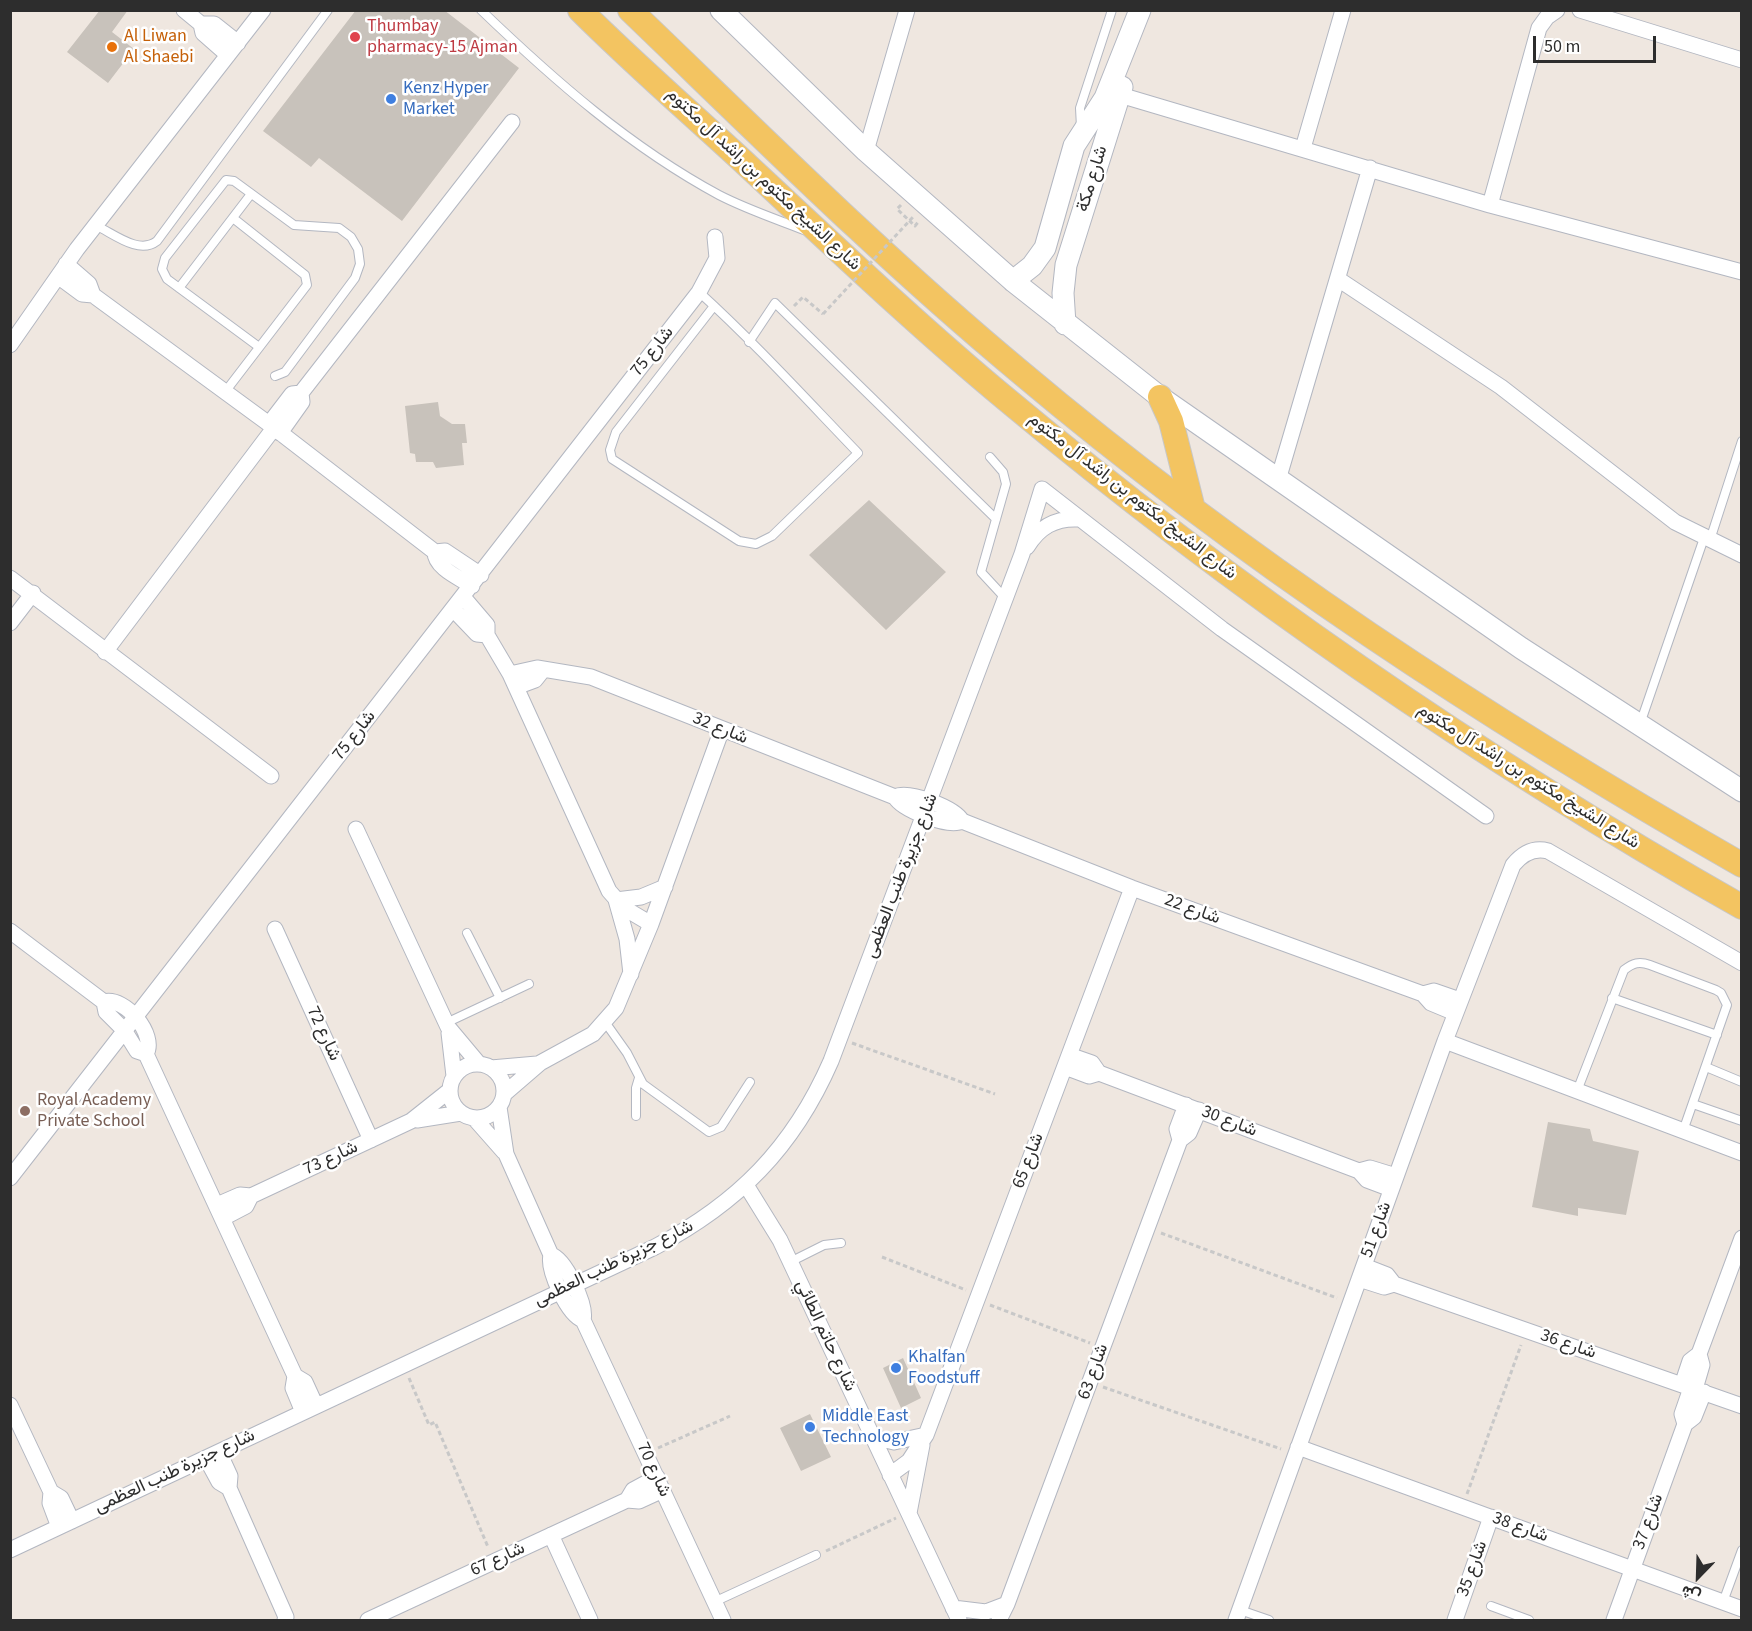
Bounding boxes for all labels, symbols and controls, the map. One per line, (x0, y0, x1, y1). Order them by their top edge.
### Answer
place label: Thumbay pharmacy-15 Ajman (367, 16, 518, 58)
scale bar (1536, 24, 1659, 62)
place label: Al Liwan Al Shaebi (124, 26, 194, 68)
marker: Thumbay pharmacy-15 Ajman (348, 30, 362, 44)
text: 50 m (1544, 34, 1580, 59)
marker: Al Liwan Al Shaebi (105, 40, 119, 54)
place label: Kenz Hyper Market (403, 78, 489, 121)
street label: شارع الشيخ مكتوم بن راشد آل مكتوم (661, 84, 865, 276)
marker: Kenz Hyper Market (384, 92, 398, 106)
street label: شارع مكة (1073, 143, 1113, 215)
street label: شارع 75 (627, 323, 679, 381)
street label: شارع الشيخ مكتوم بن راشد آل مكتوم (1024, 409, 1240, 585)
street label: شارع الشيخ مكتوم بن راشد آل مكتوم (1413, 699, 1643, 855)
street label: شارع 75 (329, 707, 381, 765)
street label: شارع 32 (689, 708, 751, 750)
street label: شارع جزيرة طنب العظمى (861, 791, 943, 961)
street label: شارع 22 (1161, 890, 1223, 930)
street label: شارع 72 (301, 1003, 345, 1065)
place label: Royal Academy Private School (37, 1090, 151, 1132)
street label: شارع 30 (1198, 1102, 1260, 1142)
marker: Royal Academy Private School (18, 1104, 32, 1118)
street label: شارع 65 (1009, 1130, 1049, 1192)
street label: شارع 73 (300, 1137, 362, 1181)
street label: شارع 51 (1357, 1199, 1397, 1261)
street label: شارع جزيرة طنب العظمى (531, 1216, 697, 1312)
street label: شارع حاتم الطائي (790, 1277, 860, 1395)
street label: شارع 36 (1537, 1325, 1599, 1365)
street label: شارع 63 (1074, 1341, 1114, 1403)
place label: Khalfan Foodstuff (908, 1347, 980, 1390)
marker: Khalfan Foodstuff (889, 1361, 903, 1375)
place label: Middle East Technology (822, 1406, 909, 1448)
marker: Middle East Technology (803, 1420, 817, 1434)
street label: شارع جزيرة طنب العظمى (91, 1425, 259, 1519)
street label: شارع 70 (631, 1439, 675, 1501)
street label: شارع 37 (1629, 1491, 1669, 1553)
street label: شارع 38 (1489, 1508, 1551, 1548)
street label: شارع 67 (467, 1538, 529, 1582)
street label: شارع 35 (1453, 1538, 1493, 1600)
north arrow (1668, 1547, 1728, 1607)
text: ش (1678, 1580, 1704, 1607)

